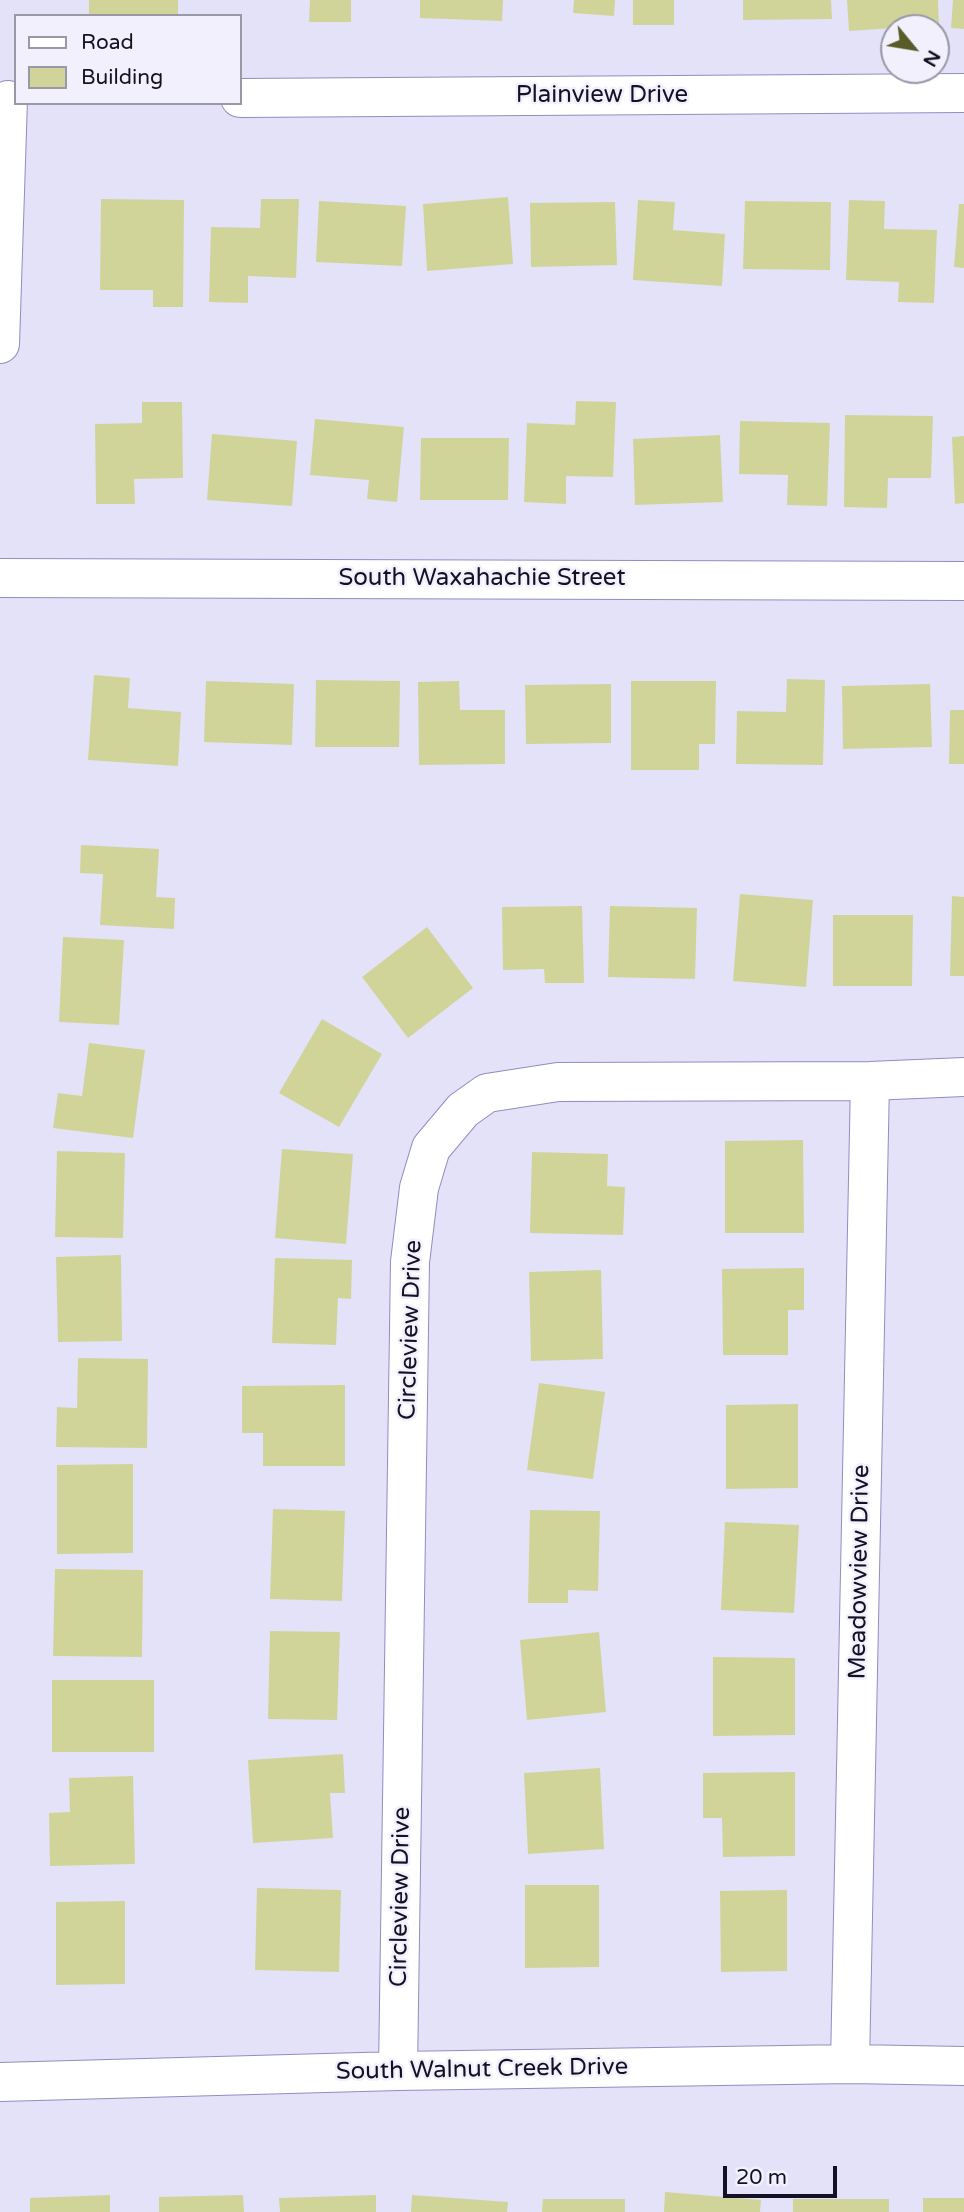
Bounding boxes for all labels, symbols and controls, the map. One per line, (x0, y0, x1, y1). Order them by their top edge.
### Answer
legend (14, 14, 242, 105)
north arrow (880, 14, 950, 84)
text: Road (81, 30, 134, 55)
text: N (918, 46, 945, 71)
text: Building (81, 65, 163, 90)
street label: Plainview Drive (516, 82, 688, 110)
street label: South Waxahachie Street (338, 565, 626, 593)
street label: Circleview Drive (393, 1239, 429, 1421)
street label: Meadowview Drive (844, 1464, 876, 1680)
street label: Circleview Drive (385, 1807, 417, 1987)
street label: South Walnut Creek Drive (336, 2053, 628, 2087)
scale bar (726, 2152, 840, 2196)
text: 20 m (736, 2165, 787, 2190)

